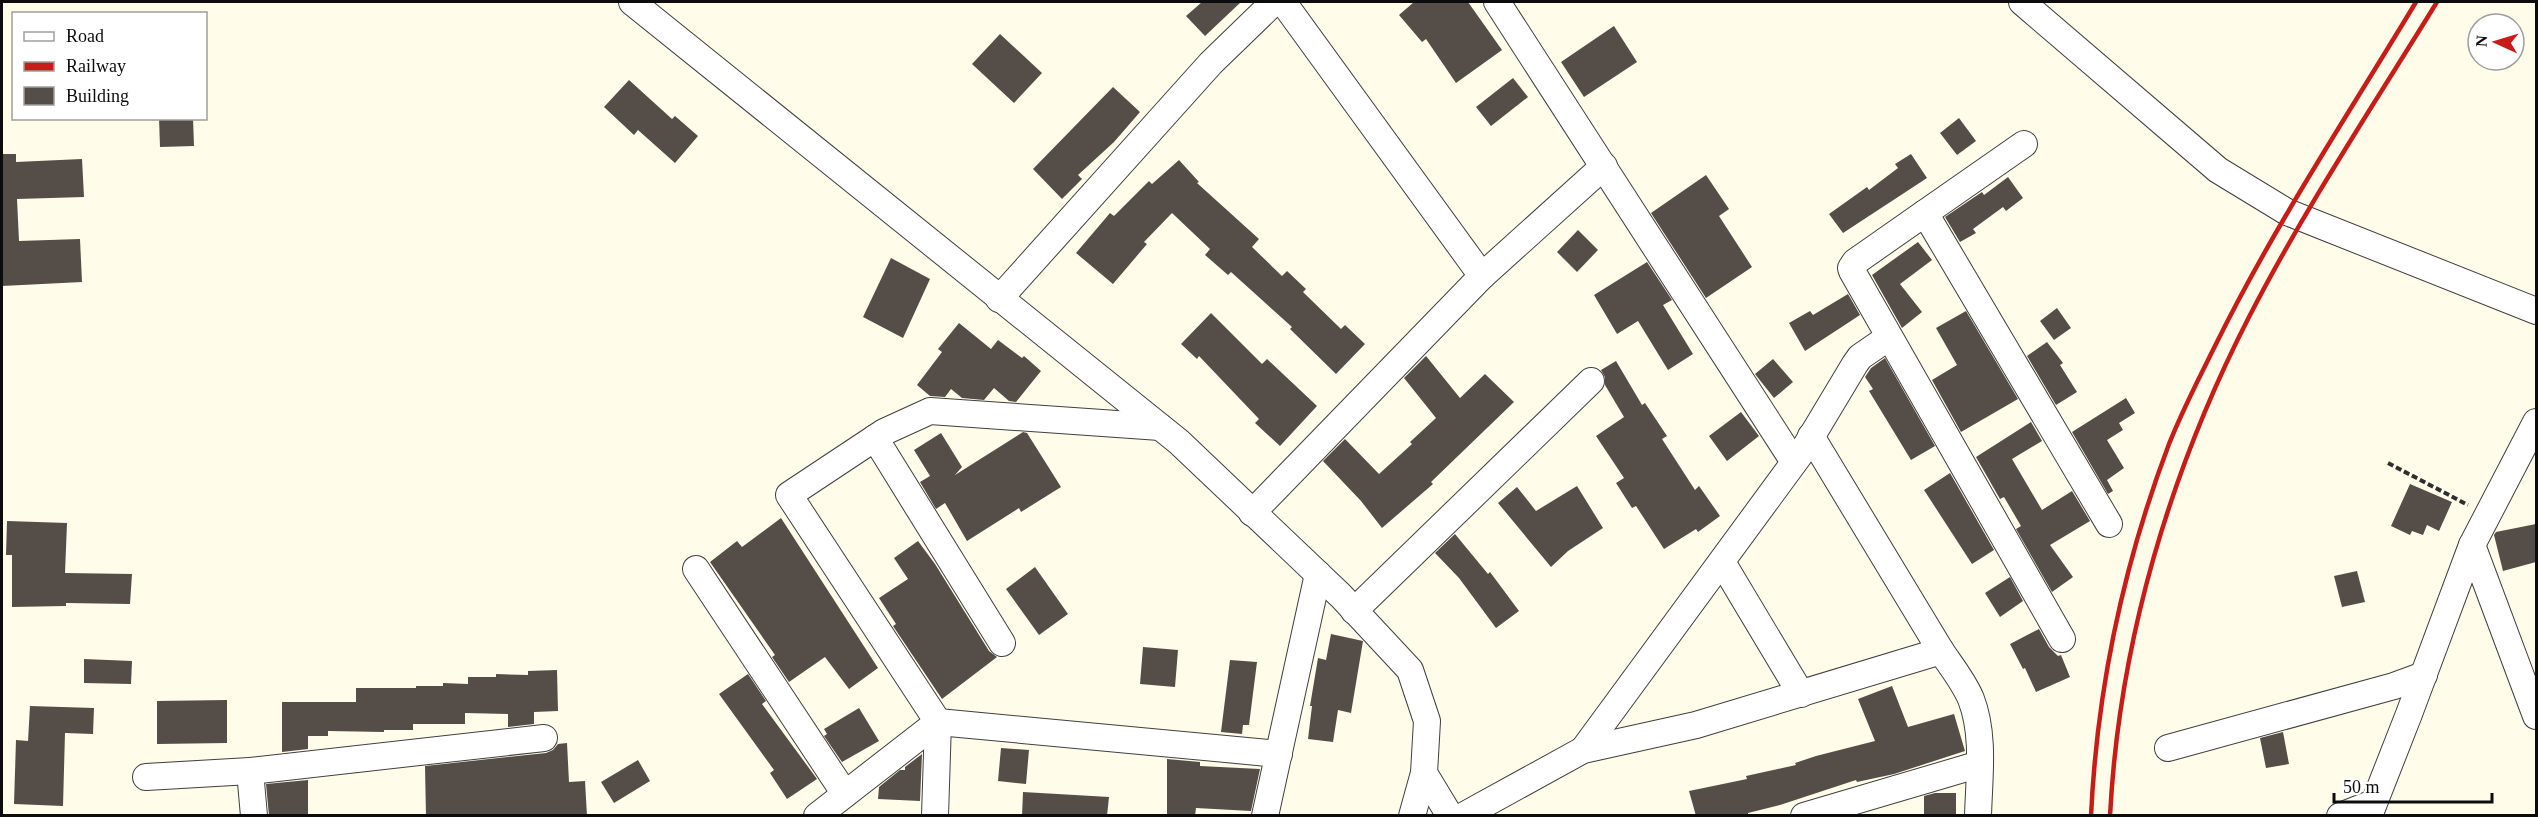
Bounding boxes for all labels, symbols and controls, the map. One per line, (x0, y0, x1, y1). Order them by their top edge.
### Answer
legend (12, 12, 207, 120)
north arrow (2466, 12, 2526, 72)
text: Road (66, 26, 104, 46)
text: N (2473, 34, 2490, 47)
text: Railway (66, 56, 126, 76)
text: Building (66, 86, 129, 106)
scale bar (2334, 766, 2492, 804)
text: 50 m (2343, 777, 2380, 797)

